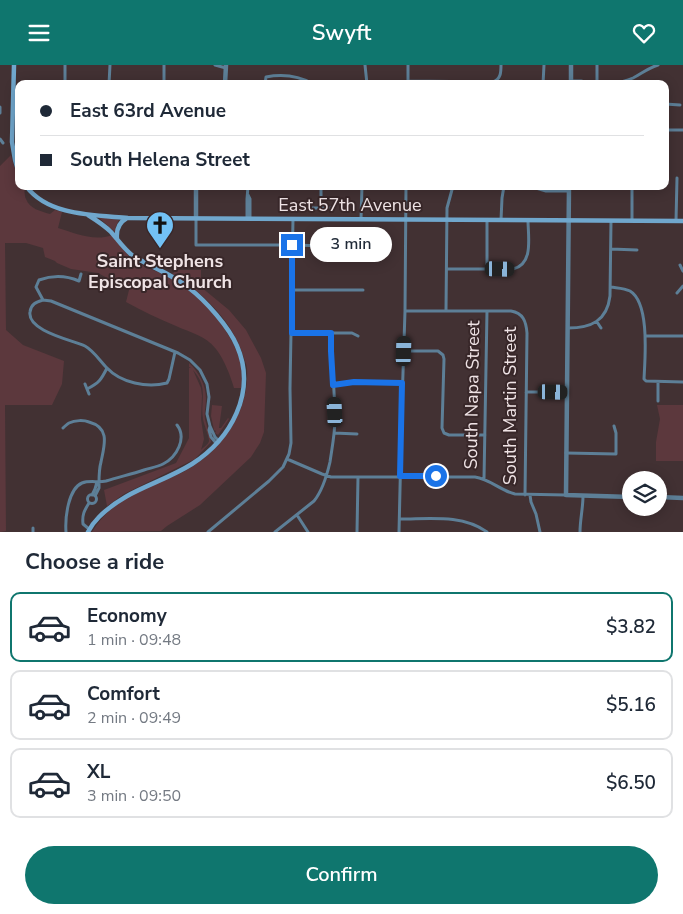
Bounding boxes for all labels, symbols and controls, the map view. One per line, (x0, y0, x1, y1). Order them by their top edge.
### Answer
text: Swyft (312, 18, 371, 48)
icon: menu (25, 19, 53, 47)
icon: heart (630, 19, 658, 47)
text: East 63rd Avenue (70, 98, 226, 124)
text: South Helena Street (70, 147, 250, 173)
street label: East 57th Avenue (278, 193, 422, 217)
church icon: Saint Stephens Episcopal Church (145, 210, 175, 249)
callout: 3 min (310, 227, 392, 263)
text: 3 min (331, 233, 371, 255)
route end (281, 234, 303, 256)
place label: Saint Stephens Episcopal Church (88, 249, 232, 294)
car (484, 261, 515, 277)
street label: South Napa Street (459, 320, 485, 470)
street label: South Martin Street (498, 326, 522, 485)
car (395, 336, 412, 366)
car (537, 384, 568, 400)
car (326, 397, 343, 427)
route start (425, 465, 447, 487)
map controls (622, 471, 667, 516)
button: layers (622, 471, 667, 516)
text: Choose a ride (25, 547, 164, 577)
text: Economy (87, 603, 167, 629)
icon: car (27, 605, 72, 650)
text: $3.82 (606, 614, 656, 640)
text: 1 min · 09:48 (87, 629, 181, 651)
text: Comfort (87, 681, 160, 707)
icon: car (27, 683, 72, 728)
text: $5.16 (606, 692, 656, 718)
text: 2 min · 09:49 (87, 707, 181, 729)
text: XL (87, 759, 110, 785)
icon: car (27, 761, 72, 806)
text: $6.50 (606, 770, 656, 796)
text: 3 min · 09:50 (87, 785, 181, 807)
button: Confirm (25, 846, 658, 904)

